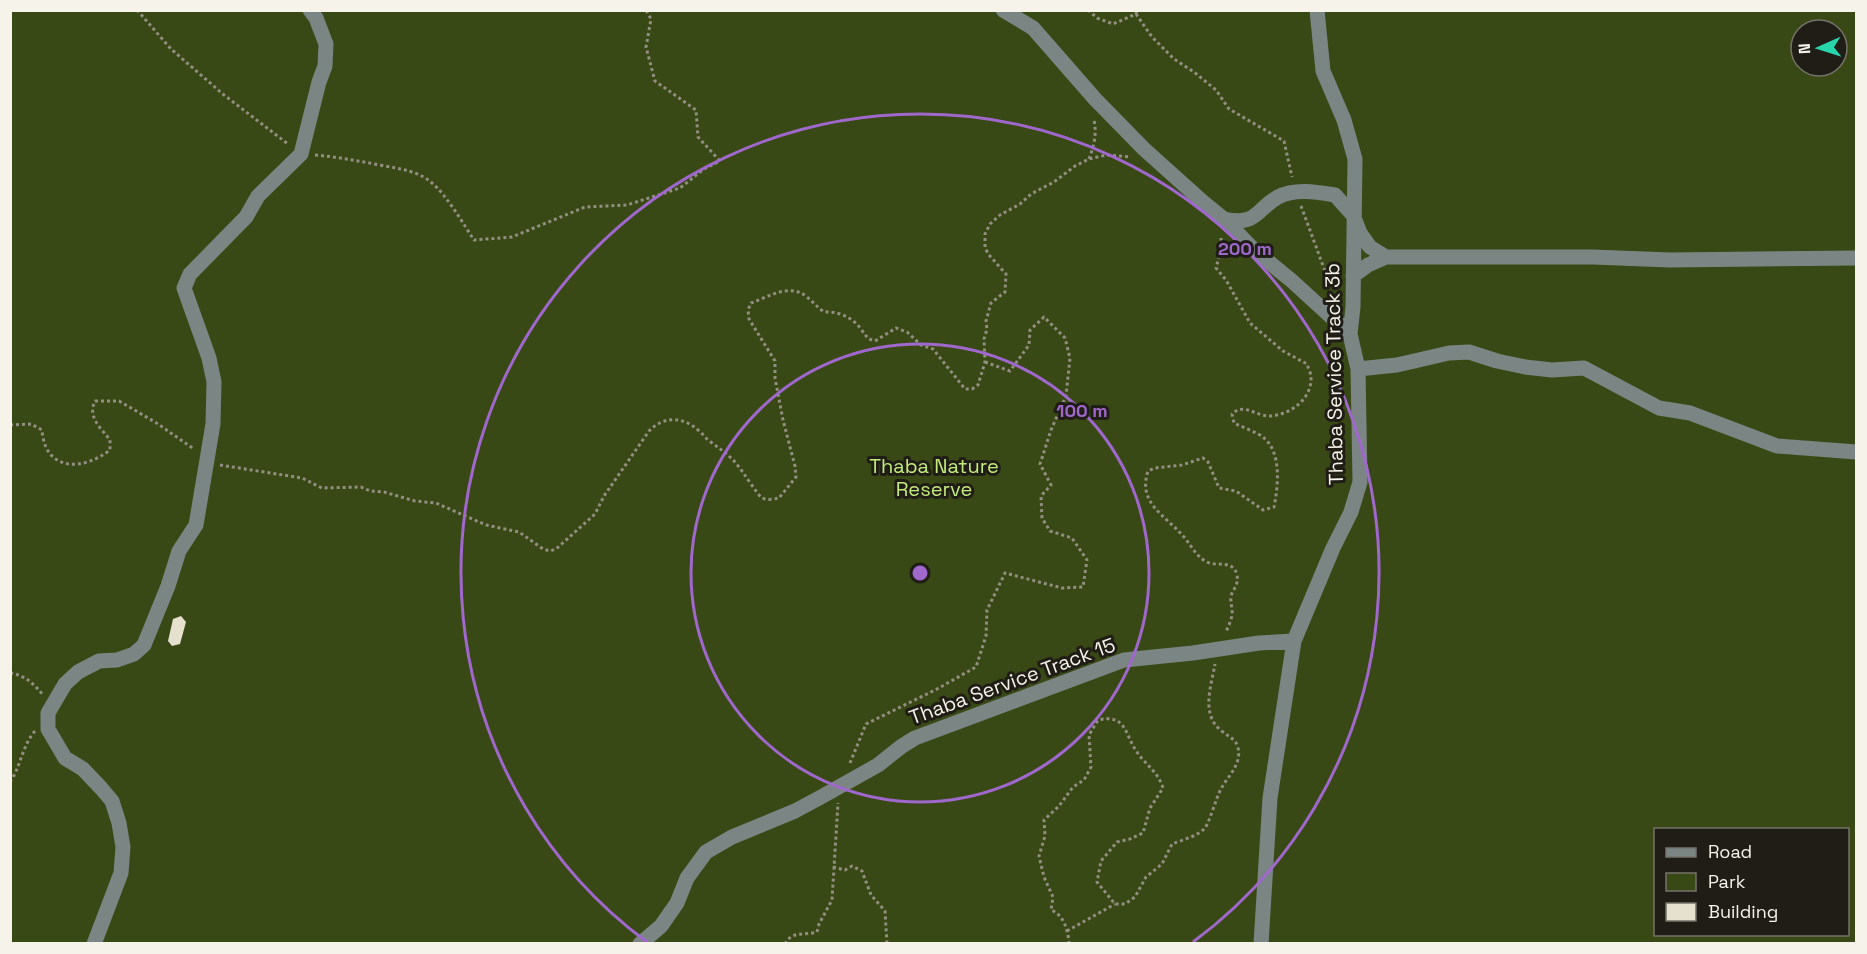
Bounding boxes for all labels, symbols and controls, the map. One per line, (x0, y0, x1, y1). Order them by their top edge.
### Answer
north arrow (1789, 18, 1849, 78)
text: N (1794, 43, 1815, 55)
text: 200 m (1218, 237, 1272, 260)
street label: Thaba Service Track 3b (1319, 263, 1349, 485)
text: 100 m (1056, 399, 1108, 422)
park label: Thaba Nature Reserve (869, 453, 999, 502)
centre of rings (910, 563, 930, 583)
street label: Thaba Service Track 15 (905, 632, 1119, 730)
legend (1654, 828, 1849, 936)
text: Road (1708, 840, 1752, 863)
text: Park (1708, 870, 1746, 893)
text: Building (1708, 900, 1778, 923)

